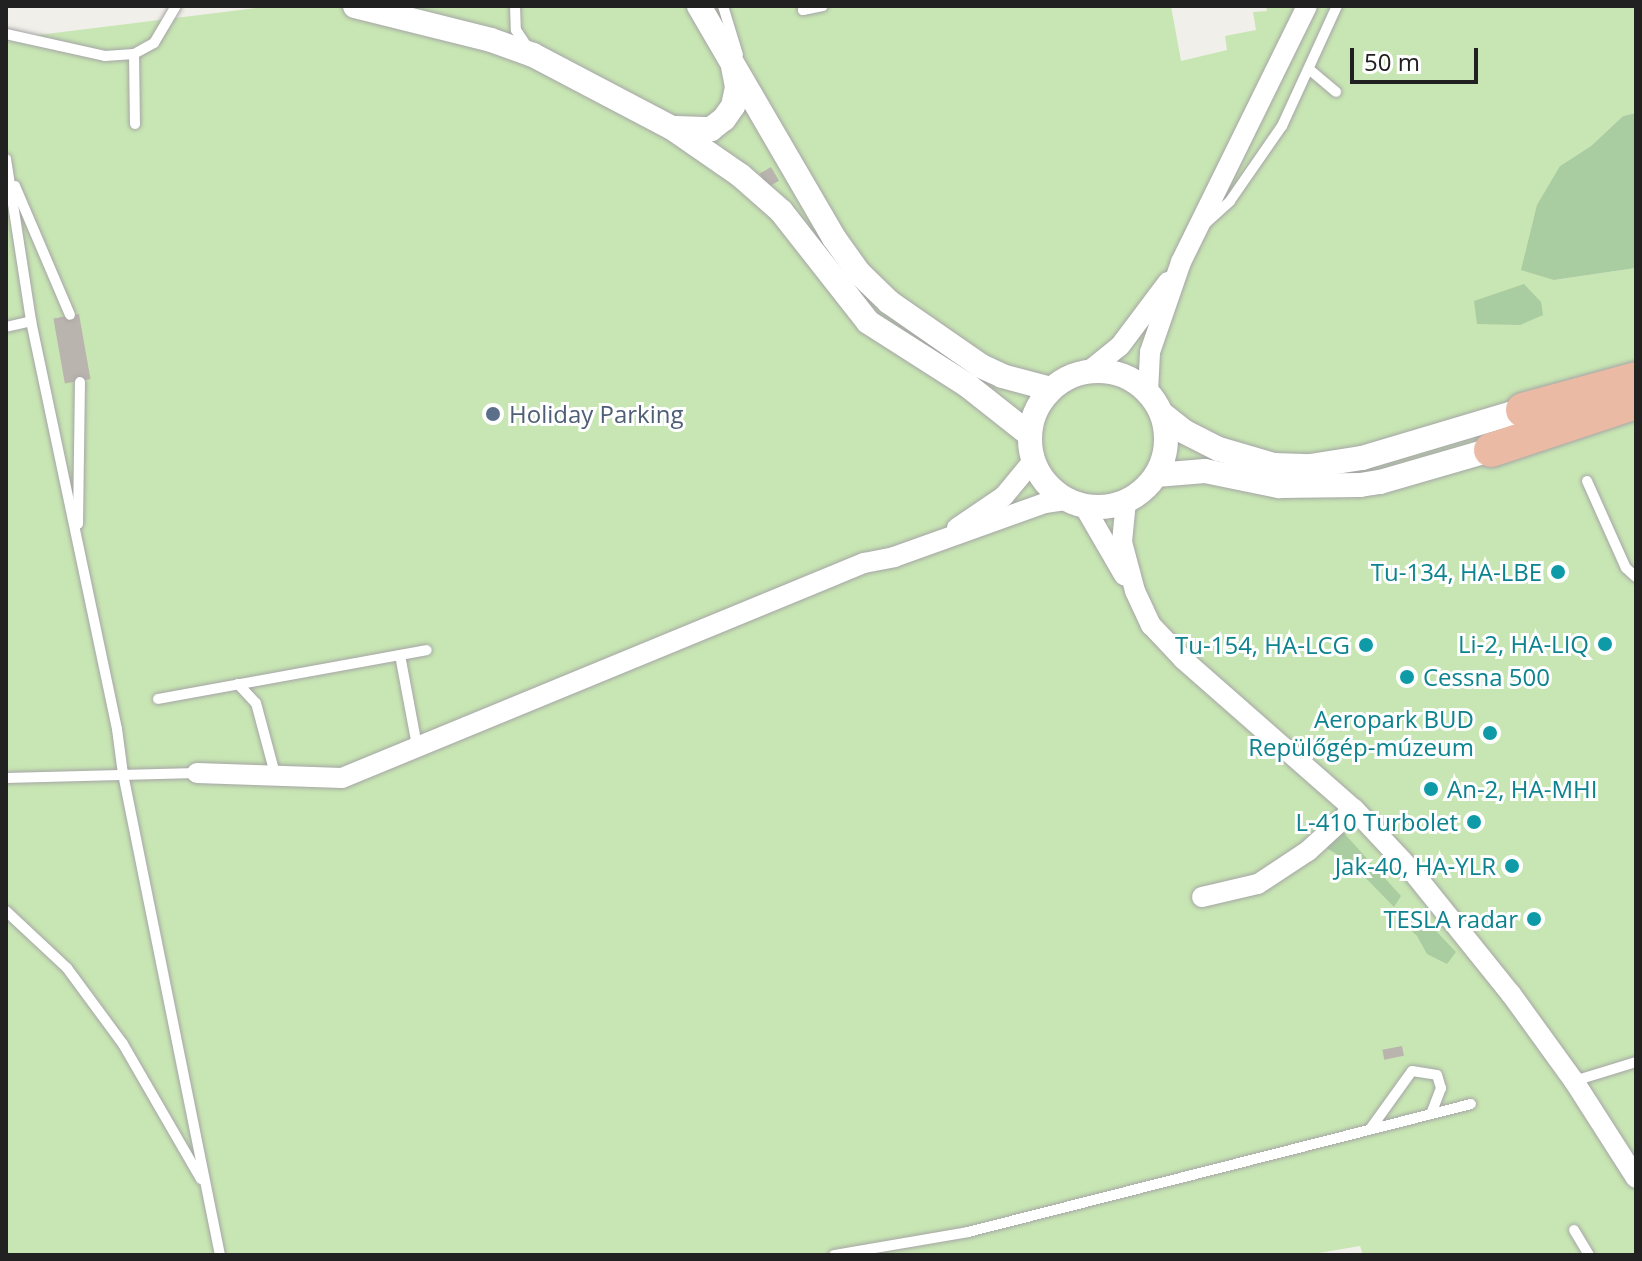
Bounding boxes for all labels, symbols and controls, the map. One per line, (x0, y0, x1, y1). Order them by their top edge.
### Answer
scale bar (1354, 32, 1482, 82)
text: 50 m (1364, 45, 1420, 78)
place label: Holiday Parking (509, 400, 684, 428)
marker: Holiday Parking (484, 405, 502, 423)
place label: Tu-134, HA-LBE (1371, 558, 1542, 586)
marker: Tu-134, HA-LBE (1549, 563, 1567, 581)
place label: Li-2, HA-LIQ (1458, 630, 1589, 658)
place label: Tu-154, HA-LCG (1175, 631, 1350, 659)
marker: Li-2, HA-LIQ (1596, 635, 1614, 653)
marker: Tu-154, HA-LCG (1357, 636, 1375, 654)
place label: Cessna 500 (1423, 663, 1550, 691)
marker: Cessna 500 (1398, 668, 1416, 686)
place label: Aeropark BUD Repülőgép-múzeum (1248, 705, 1474, 761)
marker: Aeropark BUD Repülőgép-múzeum (1481, 724, 1499, 742)
place label: An-2, HA-MHI (1447, 775, 1597, 803)
marker: An-2, HA-MHI (1422, 780, 1440, 798)
place label: L-410 Turbolet (1295, 808, 1458, 836)
marker: L-410 Turbolet (1465, 813, 1483, 831)
place label: Jak-40, HA-YLR (1335, 852, 1496, 880)
marker: Jak-40, HA-YLR (1503, 857, 1521, 875)
place label: TESLA radar (1383, 905, 1518, 933)
marker: TESLA radar (1525, 910, 1543, 928)

